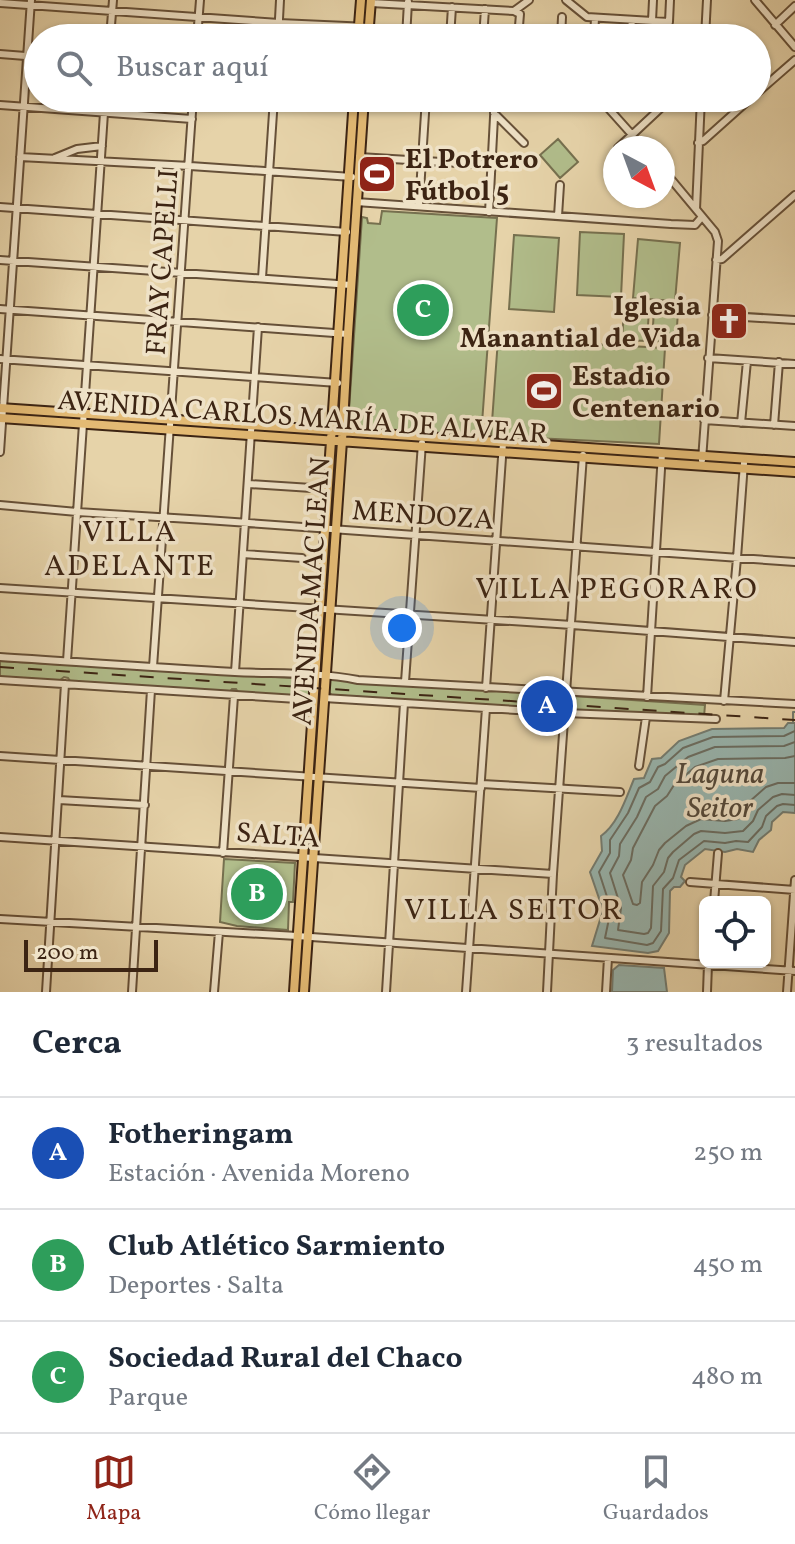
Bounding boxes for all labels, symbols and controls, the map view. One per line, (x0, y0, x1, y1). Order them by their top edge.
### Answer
search box (24, 24, 771, 112)
icon: search (52, 46, 96, 90)
text: Buscar aquí (116, 47, 269, 89)
north arrow (603, 136, 675, 208)
place label: El Potrero Fútbol 5 (405, 141, 538, 212)
sports icon: El Potrero Fútbol 5 (356, 153, 398, 195)
street label: FRAY CAPELLI (138, 168, 189, 357)
pin: C (397, 280, 449, 340)
place label: Iglesia Manantial de Vida (460, 288, 701, 359)
church icon: Iglesia Manantial de Vida (708, 300, 750, 342)
place label: Estadio Centenario (572, 358, 720, 429)
sports icon: Estadio Centenario (523, 370, 565, 412)
street label: AVENIDA CARLOS MARÍA DE ALVEAR (56, 382, 549, 455)
street label: AVENIDA MAC LEAN (284, 456, 341, 727)
street label: MENDOZA (351, 492, 495, 541)
district label: VILLA ADELANTE (44, 512, 216, 588)
district label: VILLA PEGORARO (475, 569, 759, 611)
your location (382, 608, 422, 648)
pin: A (521, 676, 573, 736)
water label: Laguna Seitor (676, 754, 764, 830)
street label: SALTA (235, 814, 321, 859)
pin: B (231, 864, 283, 924)
district label: VILLA SEITOR (404, 890, 624, 932)
map controls (699, 896, 771, 968)
button: locate (699, 896, 771, 968)
scale bar (24, 936, 158, 972)
text: 200 m (36, 938, 98, 969)
text: Cerca (32, 1021, 122, 1068)
text: 3 resultados (626, 1026, 763, 1062)
text: Fotheringam (108, 1114, 294, 1156)
text: A (49, 1135, 67, 1171)
text: 250 m (693, 1135, 763, 1171)
text: Estación · Avenida Moreno (108, 1156, 410, 1192)
text: Club Atlético Sarmiento (108, 1226, 445, 1268)
text: B (49, 1247, 67, 1283)
text: 450 m (692, 1247, 763, 1283)
text: Deportes · Salta (108, 1268, 284, 1304)
text: Sociedad Rural del Chaco (108, 1338, 463, 1380)
text: C (50, 1359, 66, 1395)
text: 480 m (691, 1359, 763, 1395)
text: Parque (108, 1380, 188, 1416)
tab: Mapa (86, 1450, 141, 1529)
tab: Cómo llegar (314, 1450, 431, 1529)
tab: Guardados (603, 1450, 709, 1529)

